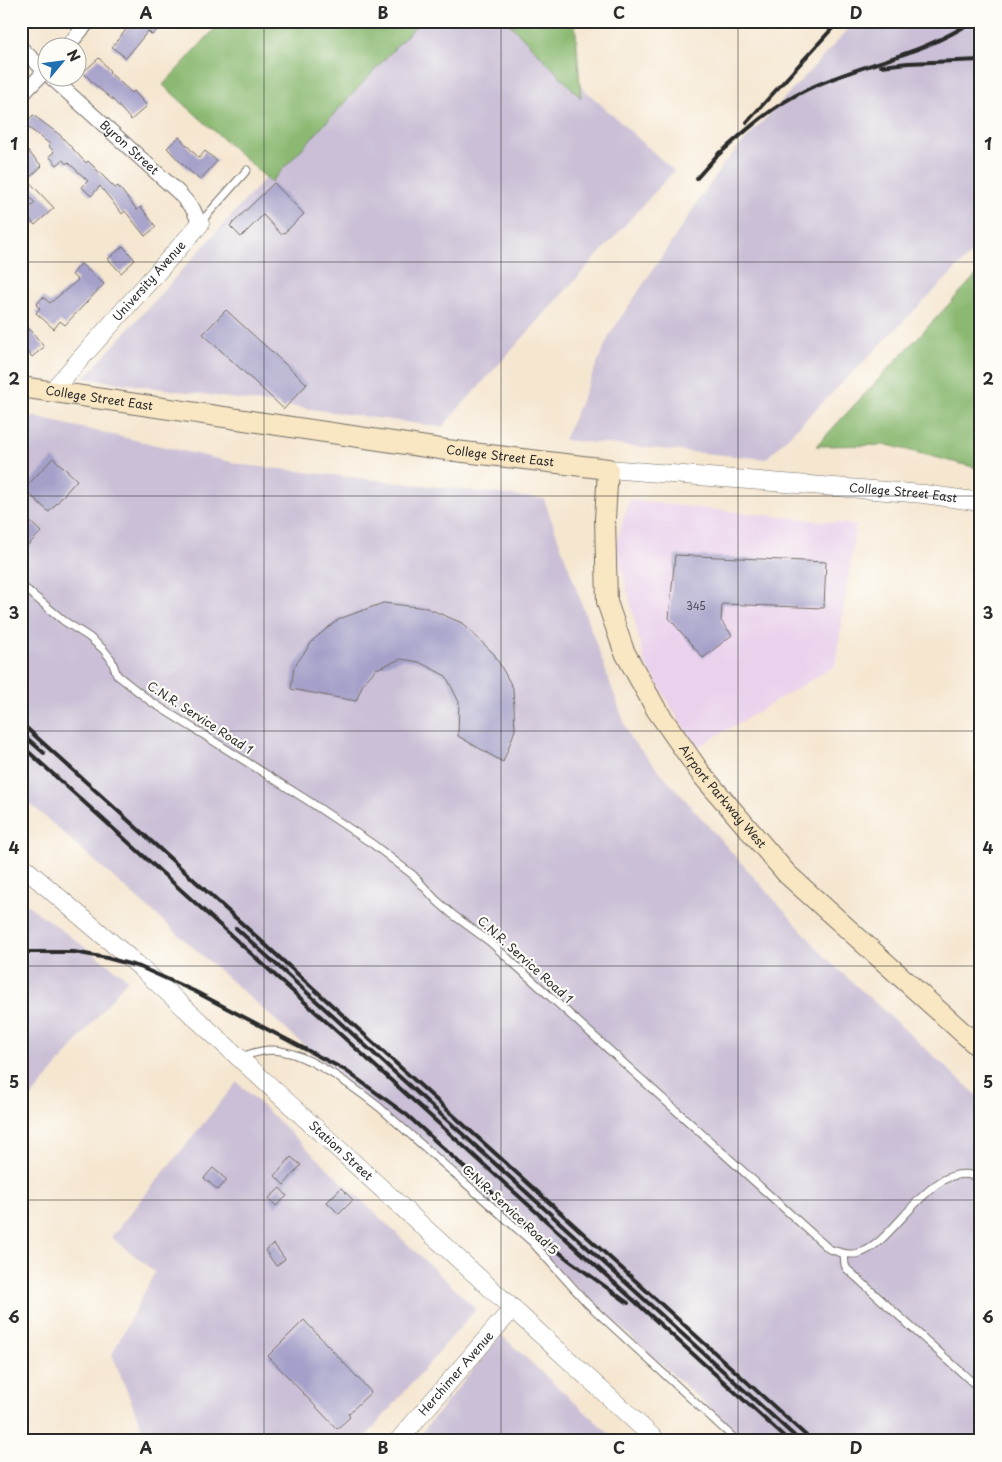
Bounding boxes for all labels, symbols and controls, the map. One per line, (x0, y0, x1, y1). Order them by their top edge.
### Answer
text: A (140, 0, 153, 24)
text: B (378, 0, 389, 24)
text: C (613, 0, 625, 24)
text: D (850, 0, 862, 24)
north arrow (38, 38, 88, 88)
text: N (62, 46, 86, 65)
street label: Byron Street (96, 116, 163, 179)
text: 1 (10, 131, 18, 155)
text: 1 (984, 131, 992, 155)
street label: University Avenue (108, 236, 190, 325)
text: 2 (8, 366, 20, 390)
text: 2 (982, 366, 994, 390)
street label: College Street East (44, 381, 155, 414)
street label: College Street East (445, 440, 555, 471)
street label: College Street East (848, 478, 959, 507)
house number: 345 (686, 598, 706, 613)
text: 3 (9, 600, 19, 624)
text: 3 (983, 600, 993, 624)
street label: C.N.R. Service Road 1 (144, 676, 257, 758)
street label: Airport Parkway West (675, 740, 771, 852)
text: 4 (9, 835, 20, 859)
text: 4 (983, 835, 994, 859)
street label: C.N.R. Service Road 1 (474, 911, 577, 1007)
text: 5 (9, 1069, 19, 1093)
text: 5 (983, 1069, 993, 1093)
street label: Station Street (305, 1116, 378, 1184)
street label: C.N.R. Service Road 5 (459, 1160, 563, 1259)
text: 6 (8, 1304, 20, 1328)
text: 6 (982, 1304, 994, 1328)
street label: Herchimer Avenue (414, 1327, 497, 1419)
text: A (140, 1435, 153, 1459)
text: B (378, 1435, 389, 1459)
text: C (613, 1435, 625, 1459)
text: D (850, 1435, 862, 1459)

